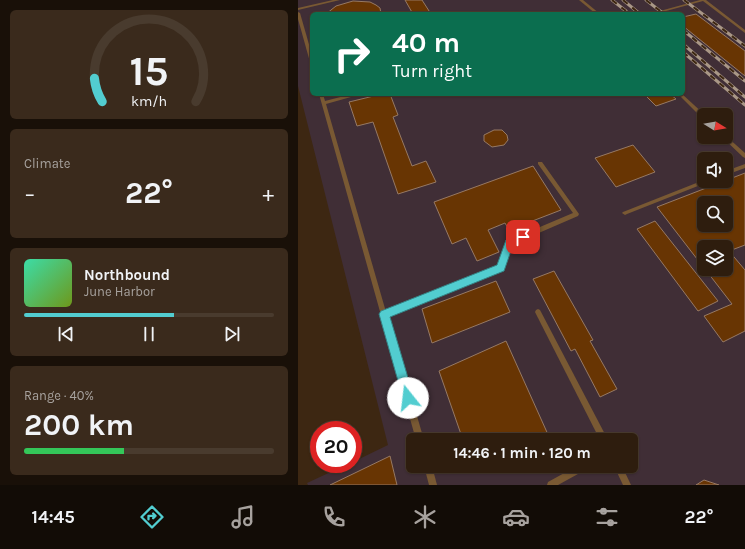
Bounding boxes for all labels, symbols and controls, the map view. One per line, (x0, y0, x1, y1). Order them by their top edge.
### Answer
text: 40 m (392, 26, 460, 59)
icon: right (326, 28, 378, 80)
text: 15 (129, 47, 169, 95)
text: Turn right (392, 60, 472, 82)
text: km/h (131, 93, 167, 110)
north arrow (697, 108, 733, 144)
map controls (697, 108, 733, 276)
button: sound (697, 152, 733, 188)
text: Climate (24, 156, 70, 171)
text: 22° (125, 175, 173, 211)
text: − (24, 181, 36, 207)
text: + (262, 181, 274, 207)
button: search (697, 196, 733, 232)
pin (506, 220, 540, 254)
icon: arrive (512, 226, 534, 248)
button: layers (697, 240, 733, 276)
text: Northbound (84, 266, 170, 284)
text: June Harbor (84, 284, 155, 299)
icon: previous (55, 323, 77, 345)
icon: pause (138, 323, 160, 345)
icon: next (221, 323, 243, 345)
position arrow (387, 377, 429, 419)
text: Range · 40% (24, 388, 94, 403)
text: 200 km (24, 407, 134, 443)
speed limit sign: 20 (310, 421, 362, 473)
text: 14:46 · 1 min · 120 m (453, 444, 591, 462)
icon: directions (138, 503, 166, 531)
icon: music (229, 503, 257, 531)
icon: phone (320, 503, 348, 531)
icon: climate (411, 503, 439, 531)
icon: car (502, 503, 530, 531)
icon: filters (593, 503, 621, 531)
text: 14:45 (32, 506, 75, 528)
text: 22° (685, 506, 713, 528)

